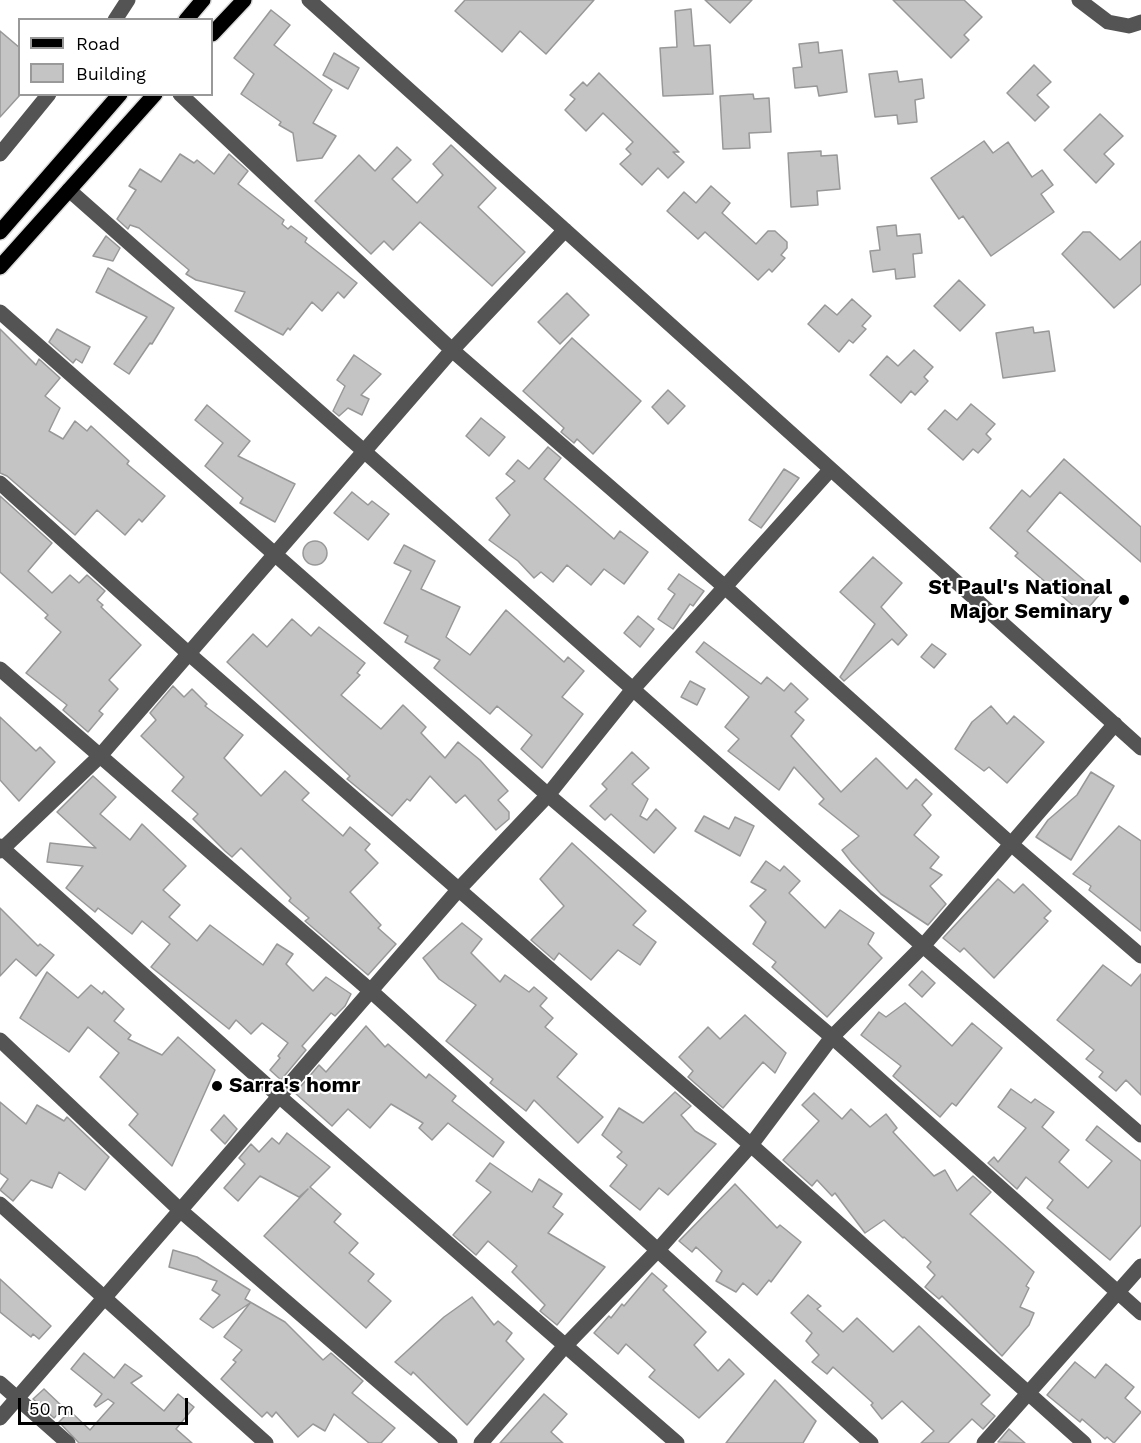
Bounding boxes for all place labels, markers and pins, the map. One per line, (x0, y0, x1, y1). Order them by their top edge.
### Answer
place label: St Paul's National Major Seminary (928, 575, 1112, 625)
marker: St Paul's National Major Seminary (1117, 593, 1131, 607)
place label: Sarra's homr (229, 1073, 360, 1099)
marker: Sarra's homr (210, 1079, 224, 1093)

